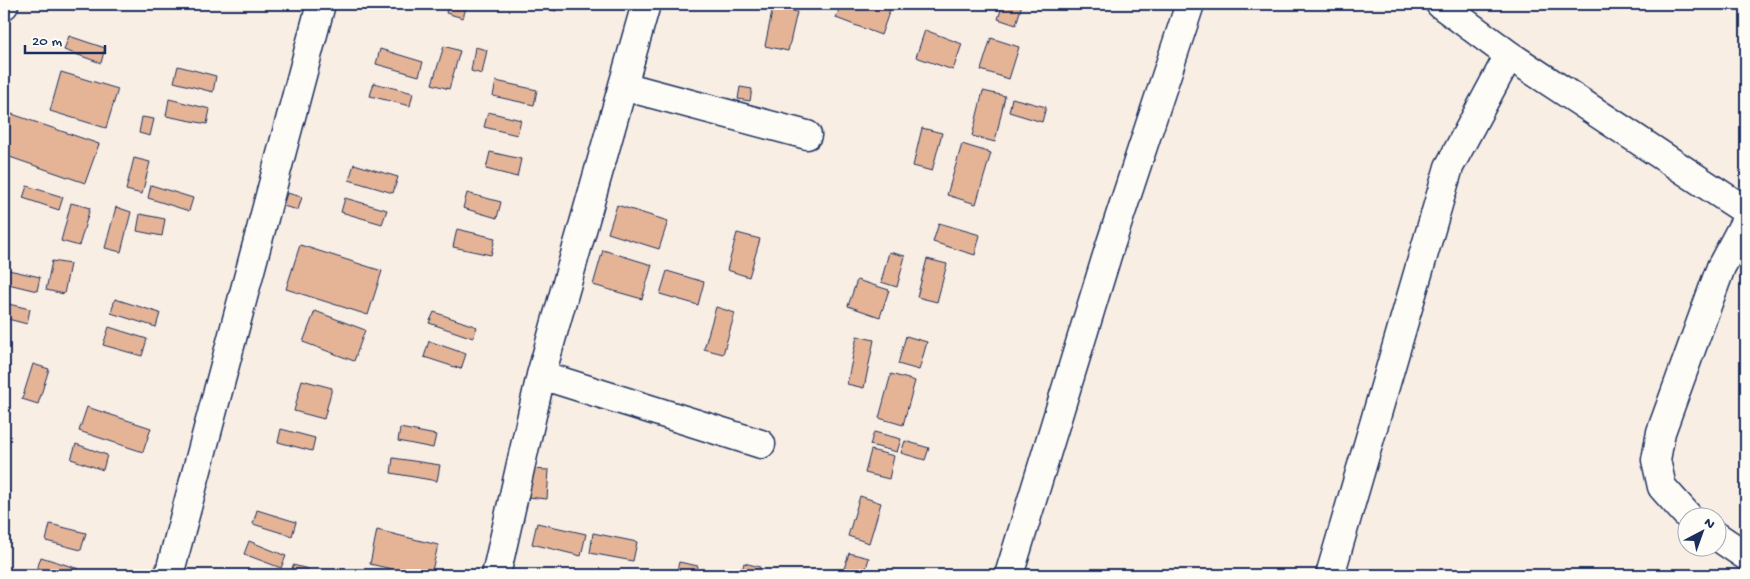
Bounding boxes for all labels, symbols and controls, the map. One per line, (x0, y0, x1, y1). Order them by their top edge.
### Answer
scale bar (25, 22, 105, 54)
text: 20 m (32, 33, 62, 51)
north arrow (1678, 506, 1728, 556)
text: N (1700, 515, 1718, 533)

